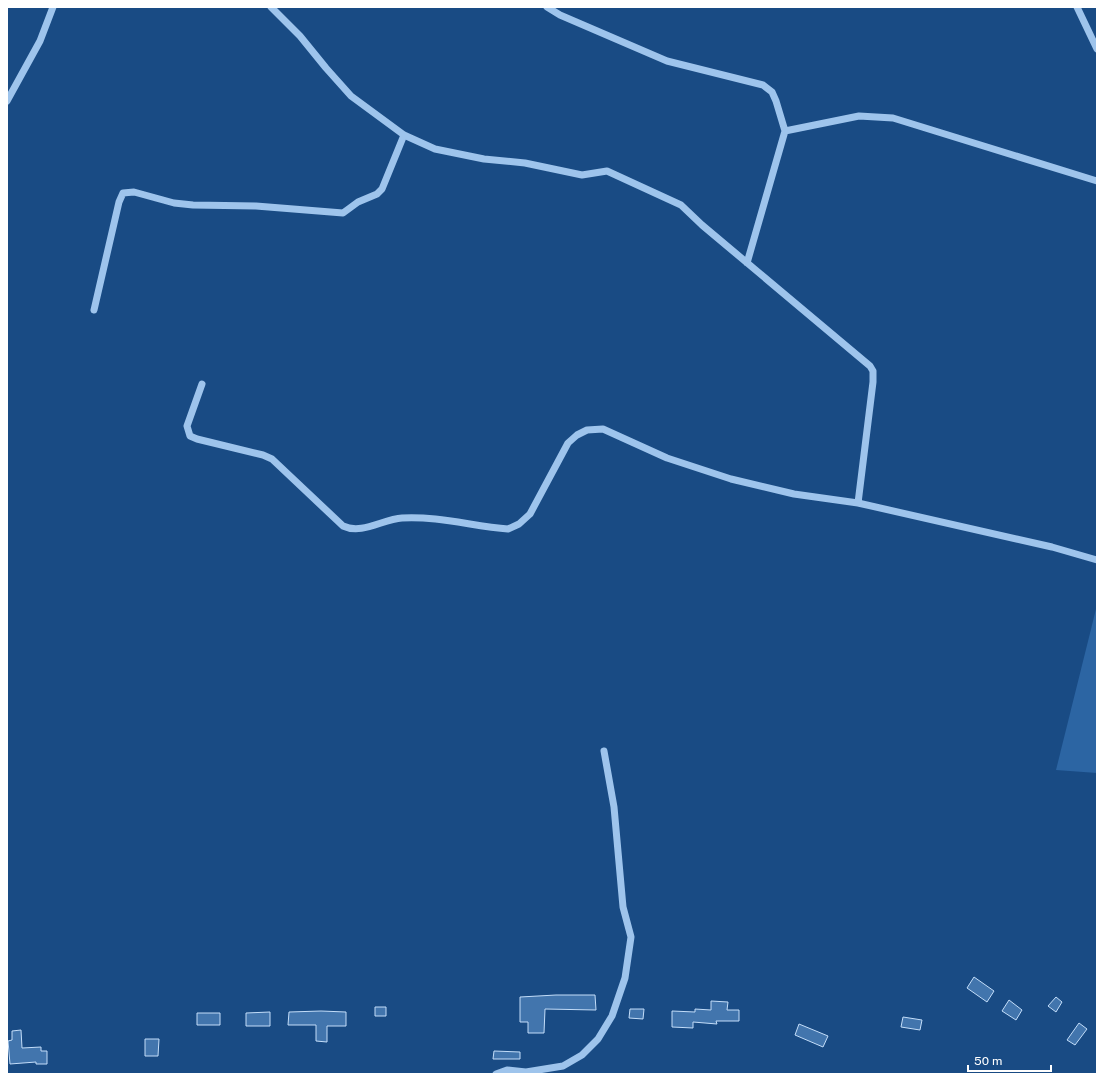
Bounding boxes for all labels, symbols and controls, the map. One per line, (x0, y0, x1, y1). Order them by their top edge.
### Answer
scale bar (968, 1047, 1051, 1073)
text: 50 m (974, 1054, 1002, 1068)

